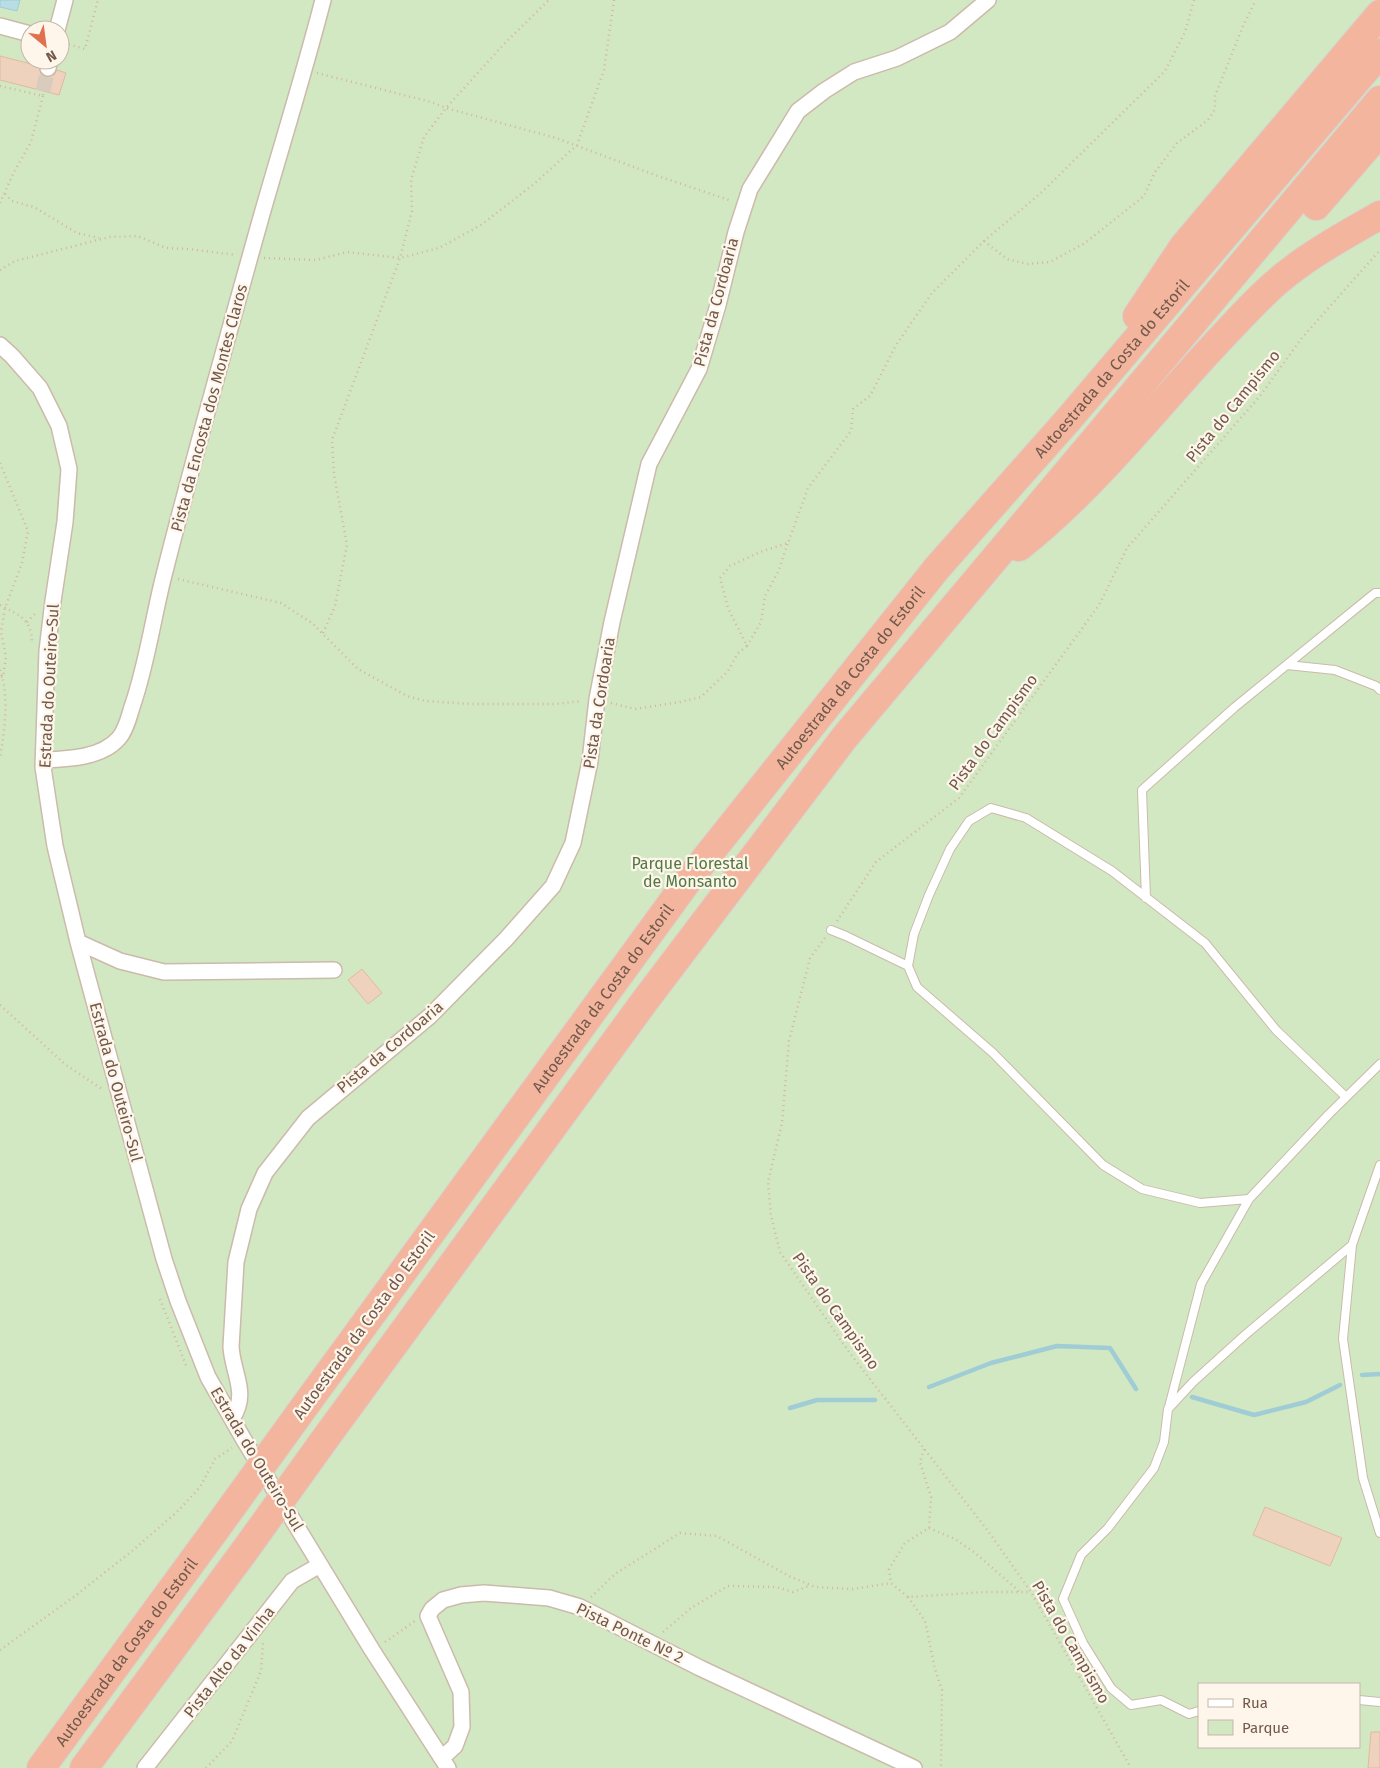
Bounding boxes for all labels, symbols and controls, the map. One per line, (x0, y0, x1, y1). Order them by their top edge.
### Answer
north arrow (20, 20, 70, 70)
text: N (43, 46, 59, 66)
street label: Pista da Cordoaria (690, 235, 742, 369)
street label: Autoestrada da Costa do Estoril (1030, 275, 1193, 461)
street label: Pista da Encosta dos Montes Claros (167, 282, 251, 534)
street label: Pista do Campismo (1182, 346, 1284, 466)
street label: Autoestrada da Costa do Estoril (771, 582, 929, 773)
street label: Estrada do Outeiro-Sul (35, 603, 63, 769)
street label: Pista da Cordoaria (579, 636, 619, 770)
street label: Pista do Campismo (945, 670, 1041, 794)
park label: Parque Florestal de Monsanto (631, 854, 749, 891)
street label: Autoestrada da Costa do Estoril (527, 900, 678, 1096)
street label: Pista da Cordoaria (333, 997, 447, 1097)
street label: Estrada do Outeiro-Sul (86, 1000, 147, 1164)
street label: Autoestrada da Costa do Estoril (289, 1227, 439, 1423)
street label: Pista do Campismo (788, 1249, 884, 1373)
street label: Estrada do Outeiro-Sul (207, 1384, 308, 1535)
street label: Autoestrada da Costa do Estoril (51, 1554, 201, 1750)
street label: Pista do Campismo (1028, 1577, 1114, 1707)
street label: Pista Ponte Nº 2 (573, 1599, 687, 1667)
street label: Pista Alto da Vinha (180, 1602, 278, 1722)
legend (1198, 1683, 1360, 1748)
text: Rua (1242, 1694, 1268, 1712)
text: Parque (1242, 1719, 1289, 1737)

